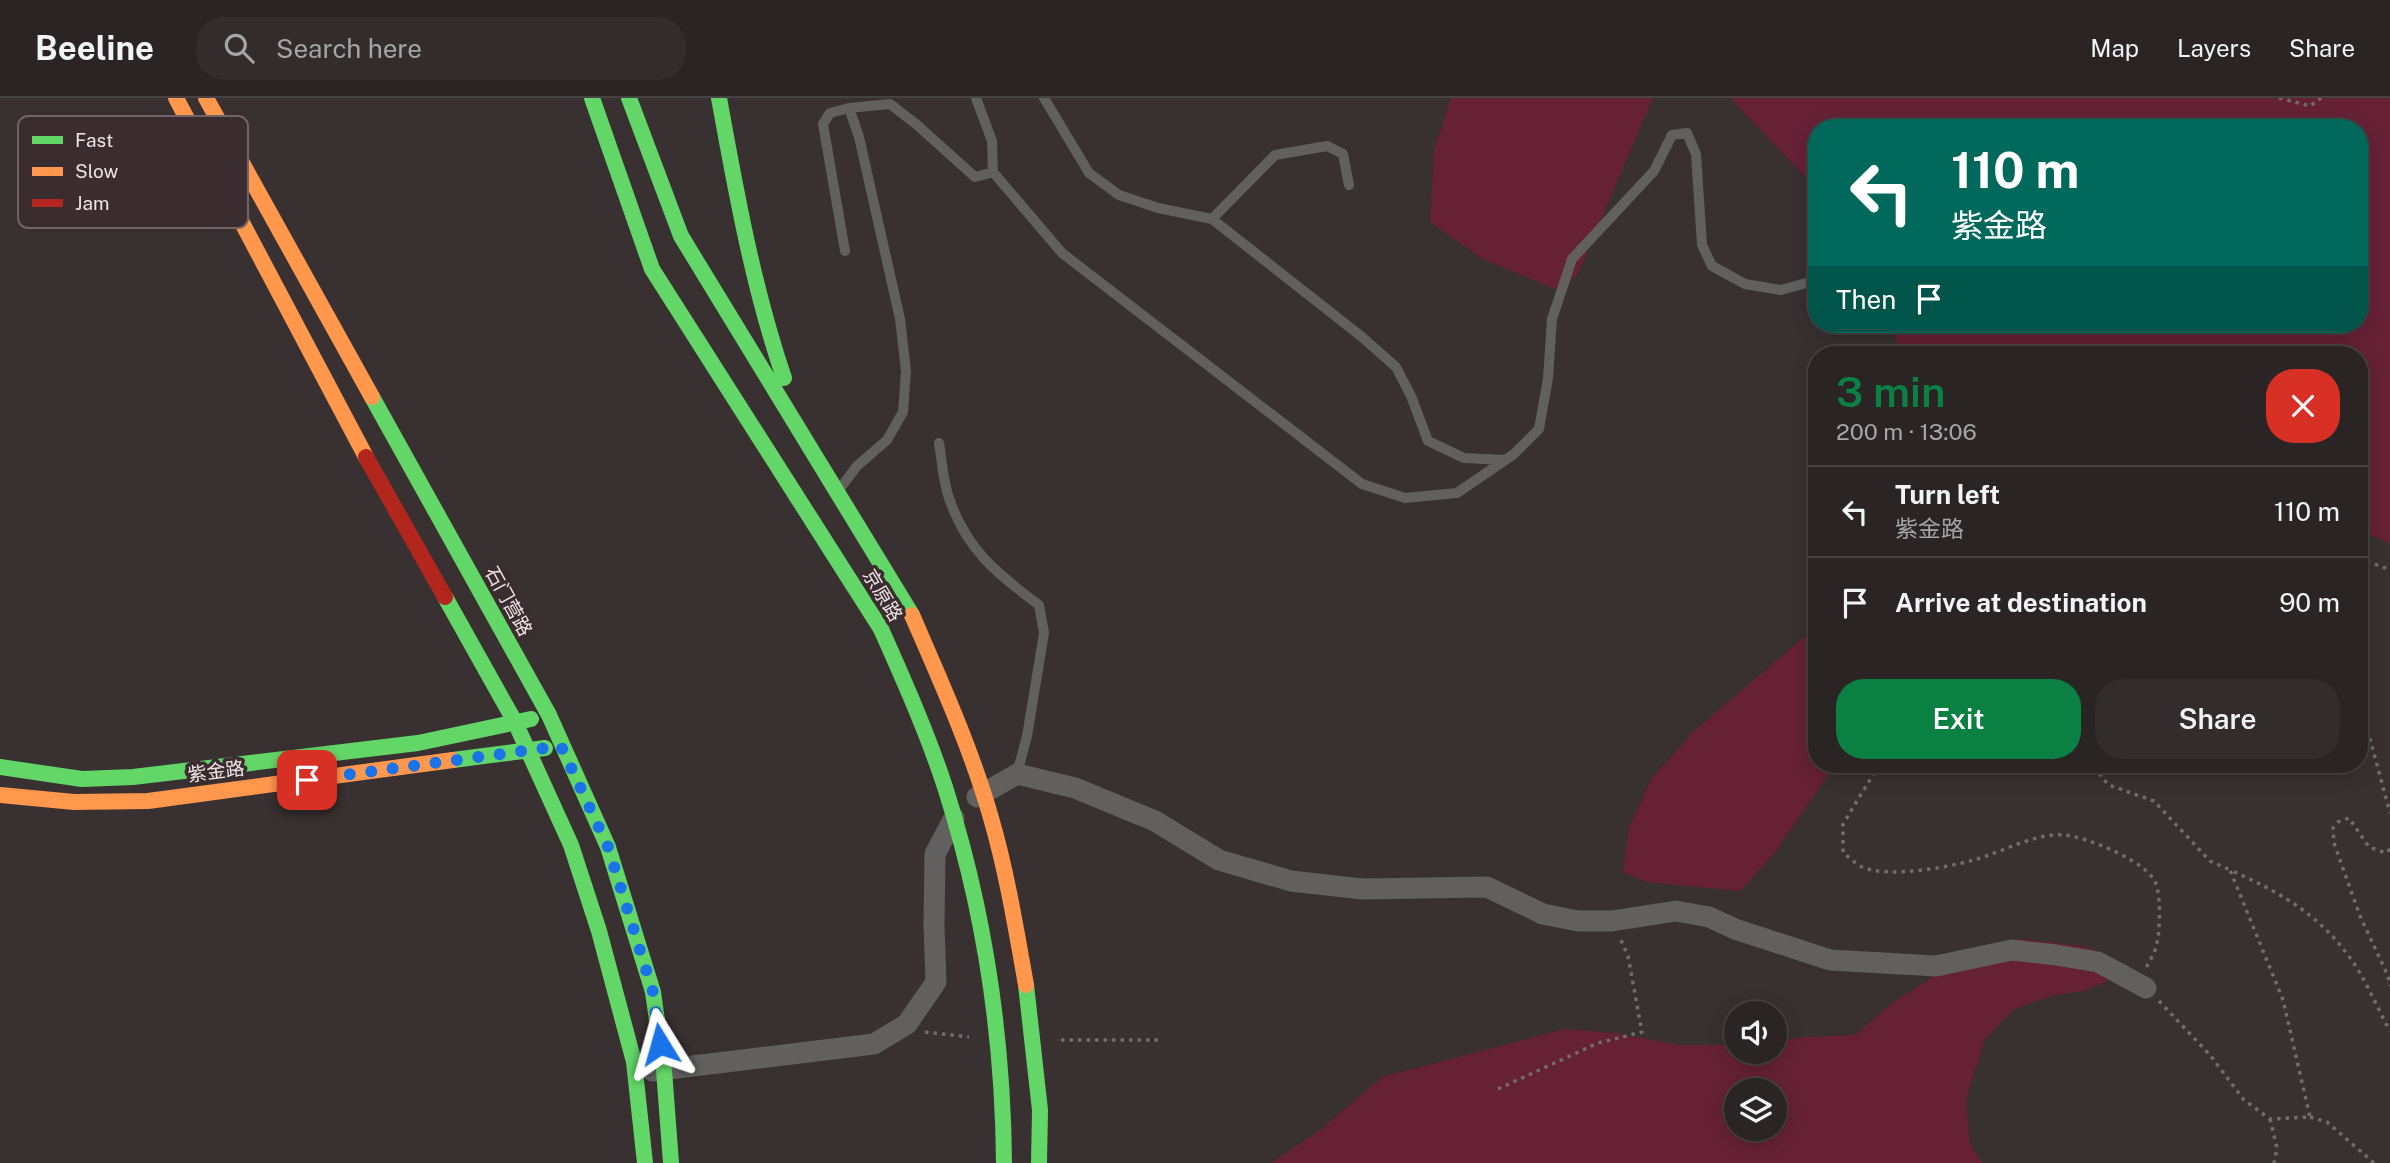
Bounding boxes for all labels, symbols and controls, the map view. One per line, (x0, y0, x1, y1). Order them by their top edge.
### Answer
search box (196, 17, 686, 80)
text: Beeline (35, 29, 154, 67)
icon: search (220, 29, 258, 67)
text: Search here (276, 33, 422, 64)
text: Map (2090, 34, 2139, 62)
text: Layers (2177, 34, 2251, 62)
text: Share (2289, 34, 2355, 62)
legend (18, 116, 248, 228)
text: Fast (75, 129, 113, 151)
text: 110 m (1951, 141, 2079, 199)
icon: left (1836, 147, 1927, 238)
text: Slow (75, 160, 119, 182)
text: Jam (75, 192, 109, 214)
text: 紫金路 (1951, 207, 2047, 244)
icon: arrive (1910, 280, 1948, 318)
text: Then (1836, 284, 1896, 315)
text: 3 min (1836, 367, 1946, 416)
button: close (2266, 369, 2340, 443)
text: 200 m · 13:06 (1836, 418, 1977, 445)
text: Turn left (1895, 479, 2000, 510)
icon: left (1836, 493, 1874, 531)
text: 110 m (2274, 496, 2340, 527)
text: 紫金路 (1895, 515, 1964, 542)
street label: 石门营路 (481, 562, 537, 640)
street label: 京原路 (859, 565, 907, 625)
icon: arrive (1836, 584, 1874, 622)
text: Arrive at destination (1895, 587, 2147, 618)
text: 90 m (2279, 587, 2340, 618)
button: Exit (1836, 679, 2081, 759)
button: Share (2095, 679, 2340, 759)
pin (277, 750, 337, 810)
street label: 紫金路 (186, 757, 246, 785)
icon: arrive (288, 761, 326, 799)
map controls (1724, 1001, 1787, 1141)
button: sound (1724, 1001, 1787, 1064)
position arrow (623, 1007, 697, 1081)
button: layers (1724, 1078, 1787, 1141)

